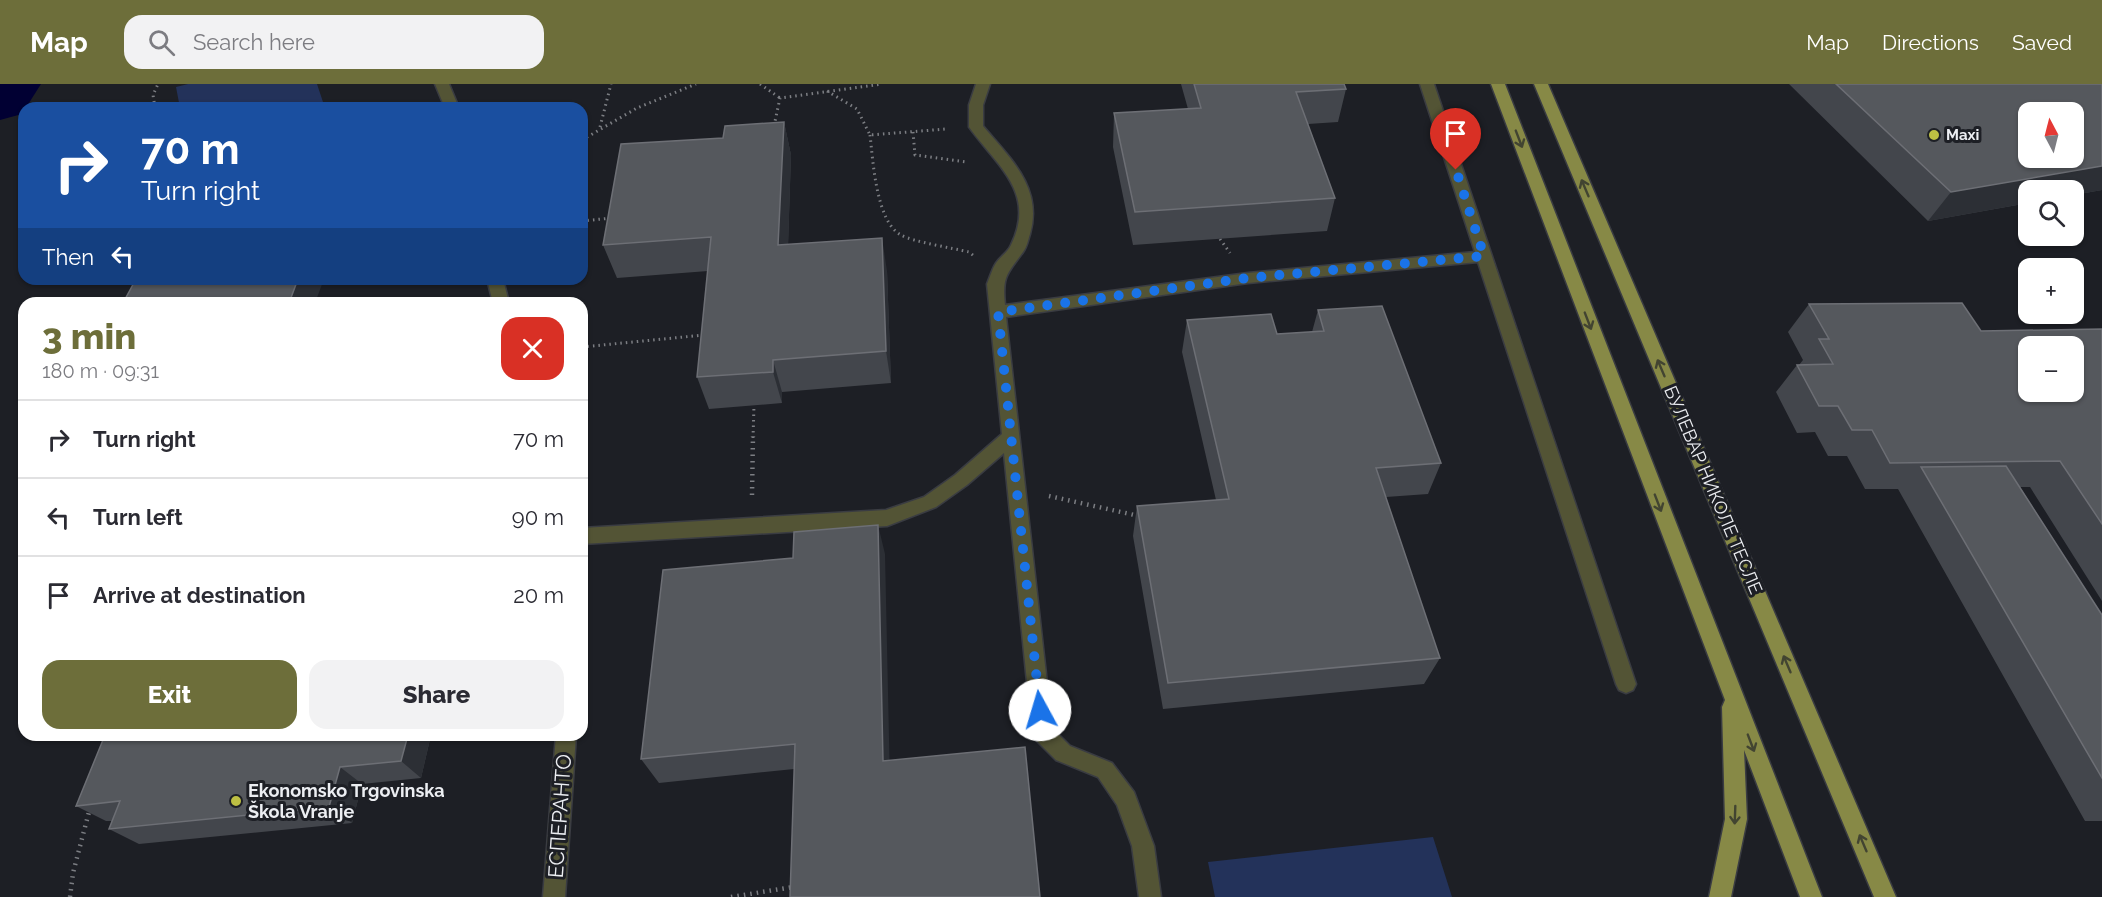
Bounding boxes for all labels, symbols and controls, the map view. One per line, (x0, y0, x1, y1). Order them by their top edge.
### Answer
search box (124, 15, 544, 69)
text: Map (30, 26, 88, 59)
icon: search (145, 26, 178, 59)
text: Search here (193, 29, 315, 55)
text: Map (1806, 30, 1849, 55)
text: Directions (1882, 30, 1979, 55)
text: Saved (2012, 30, 2072, 55)
north arrow (2018, 102, 2084, 168)
map controls (2018, 102, 2084, 402)
pin (1430, 108, 1481, 170)
icon: arrive (1439, 117, 1472, 150)
text: 70 m (141, 125, 240, 174)
icon: right (42, 126, 120, 204)
place label: Maxi (1946, 126, 1979, 144)
marker: Maxi (1927, 128, 1941, 142)
one-way arrow (1514, 129, 1525, 147)
text: Turn right (141, 175, 260, 206)
one-way arrow (1579, 180, 1590, 198)
button: search (2018, 180, 2084, 246)
icon: left (106, 240, 139, 273)
text: Then (42, 244, 94, 270)
button: + (2018, 258, 2084, 324)
one-way arrow (1584, 311, 1595, 329)
text: 3 min (42, 315, 136, 357)
button: close (501, 317, 564, 380)
button: − (2018, 336, 2084, 402)
text: 180 m · 09:31 (42, 359, 159, 383)
one-way arrow (1655, 359, 1666, 378)
street label: БУЛЕВАР НИКОЛЕ ТЕСЛЕ (1660, 383, 1767, 597)
icon: right (42, 423, 75, 456)
text: Turn right (93, 426, 196, 452)
text: 70 m (513, 426, 564, 452)
one-way arrow (1654, 493, 1665, 511)
icon: left (42, 501, 75, 534)
text: Turn left (93, 504, 183, 530)
text: 90 m (512, 504, 564, 530)
icon: arrive (42, 579, 75, 612)
text: Arrive at destination (93, 582, 306, 608)
text: 20 m (513, 582, 564, 608)
one-way arrow (1780, 655, 1792, 673)
button: Exit (42, 660, 297, 729)
button: Share (309, 660, 564, 729)
position arrow (1008, 678, 1072, 742)
one-way arrow (1746, 734, 1757, 752)
street label: ЕСПЕРАНТО (543, 753, 576, 879)
place label: Ekonomsko Trgovinska Škola Vranje (248, 780, 445, 822)
marker: Ekonomsko Trgovinska Škola Vranje (229, 794, 243, 808)
one-way arrow (1730, 804, 1741, 824)
one-way arrow (1857, 834, 1868, 853)

